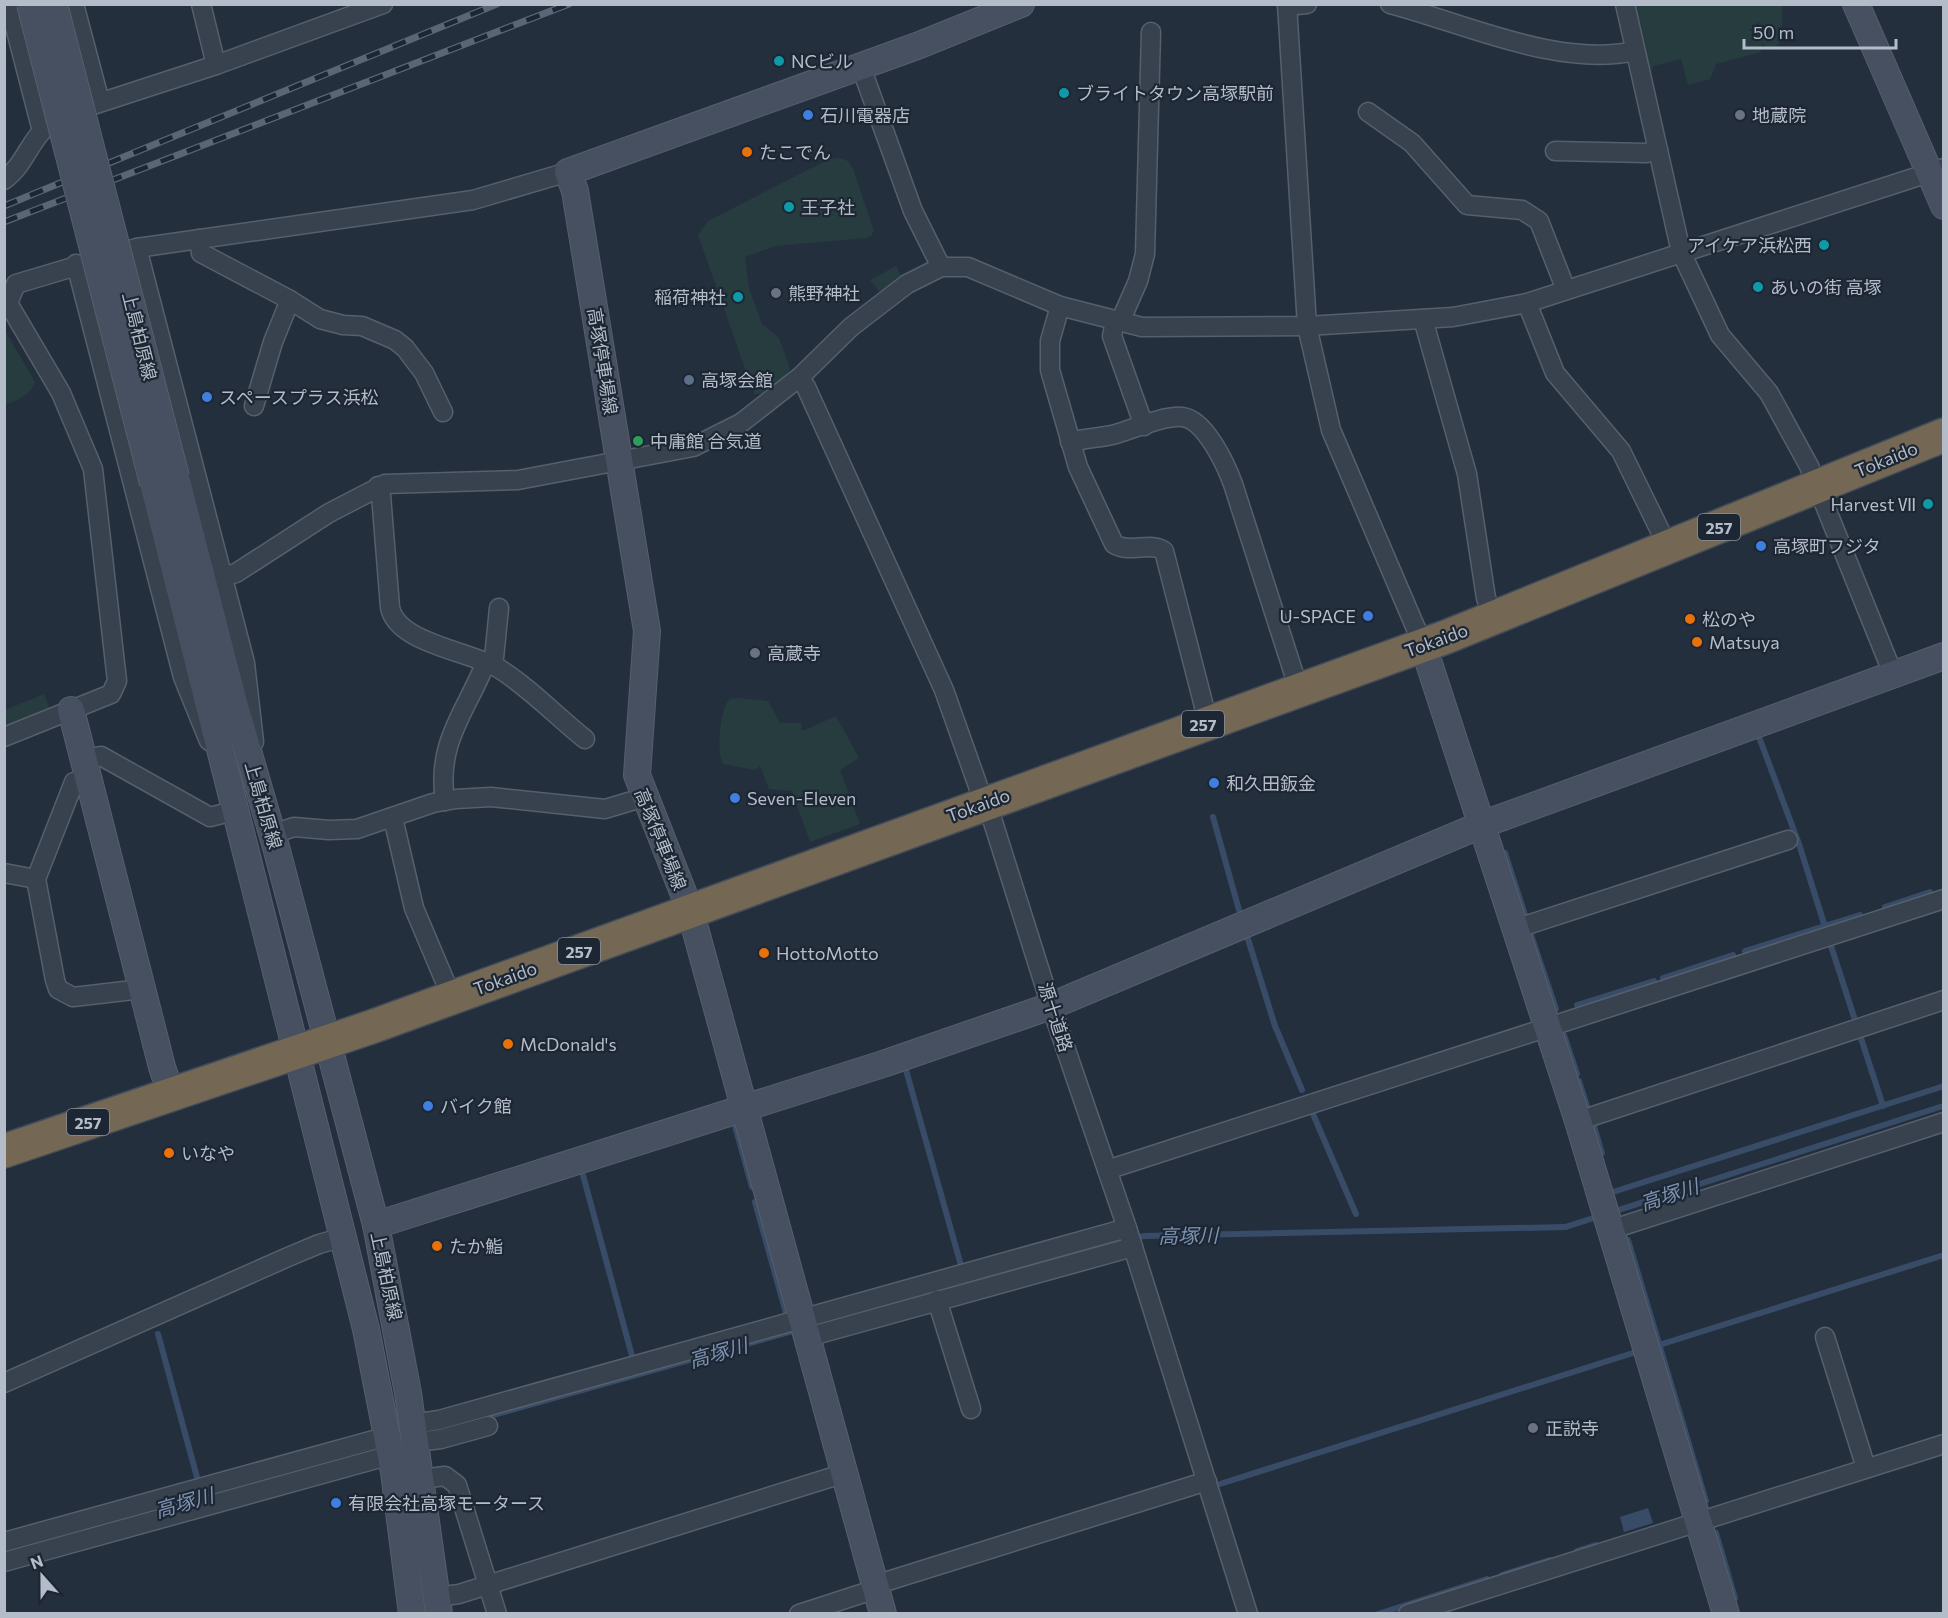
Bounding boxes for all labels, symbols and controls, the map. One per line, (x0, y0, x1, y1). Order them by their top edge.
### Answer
scale bar (1744, 12, 1896, 50)
text: 50 m (1753, 21, 1794, 43)
place label: NCビル (791, 50, 853, 72)
marker: NCビル (772, 54, 786, 68)
place label: ブライトタウン高塚駅前 (1076, 82, 1274, 104)
marker: ブライトタウン高塚駅前 (1057, 86, 1071, 100)
place label: 石川電器店 (820, 104, 910, 126)
place label: 地蔵院 (1752, 104, 1806, 126)
marker: 石川電器店 (801, 108, 815, 122)
marker: 地蔵院 (1733, 108, 1747, 122)
place label: たこでん (759, 141, 831, 163)
marker: たこでん (740, 145, 754, 159)
place label: 王子社 (801, 196, 855, 218)
marker: 王子社 (782, 200, 796, 214)
place label: アイケア浜松西 (1687, 234, 1812, 256)
marker: アイケア浜松西 (1817, 238, 1831, 252)
place label: あいの街 高塚 (1770, 276, 1881, 298)
marker: あいの街 高塚 (1751, 280, 1765, 294)
place label: 熊野神社 (788, 282, 860, 304)
place label: 稲荷神社 (654, 286, 726, 308)
marker: 熊野神社 (769, 286, 783, 300)
street label: 上島柏原線 (118, 290, 162, 382)
marker: 稲荷神社 (731, 290, 745, 304)
street label: 高塚停車場線 (584, 306, 622, 416)
place label: 高塚会館 (701, 369, 773, 391)
marker: 高塚会館 (682, 373, 696, 387)
place label: スペースプラス浜松 (219, 386, 378, 408)
marker: スペースプラス浜松 (200, 390, 214, 404)
place label: 中庸館 合気道 (650, 430, 761, 452)
marker: 中庸館 合気道 (631, 434, 645, 448)
street label: Tokaido (1851, 436, 1921, 482)
place label: Harvest Ⅶ (1831, 493, 1916, 515)
marker: Harvest Ⅶ (1921, 497, 1935, 511)
road number: 257 (1698, 514, 1740, 540)
place label: 高塚町フジタ (1773, 535, 1881, 557)
marker: 高塚町フジタ (1754, 539, 1768, 553)
place label: U-SPACE (1279, 605, 1356, 627)
place label: 松のや (1702, 608, 1756, 630)
marker: U-SPACE (1361, 609, 1375, 623)
marker: 松のや (1683, 612, 1697, 626)
street label: Tokaido (1401, 618, 1471, 662)
place label: Matsuya (1709, 631, 1780, 653)
marker: Matsuya (1690, 635, 1704, 649)
place label: 高蔵寺 (767, 642, 821, 664)
marker: 高蔵寺 (748, 646, 762, 660)
road number: 257 (1182, 711, 1224, 737)
street label: 上島柏原線 (241, 759, 287, 851)
place label: 和久田鈑金 (1226, 772, 1316, 794)
marker: 和久田鈑金 (1207, 776, 1221, 790)
street label: Tokaido (943, 783, 1013, 827)
street label: 高塚停車場線 (631, 785, 691, 893)
place label: Seven-Eleven (747, 787, 856, 809)
marker: Seven-Eleven (728, 791, 742, 805)
road number: 257 (558, 938, 600, 964)
place label: HottoMotto (776, 942, 879, 964)
marker: HottoMotto (757, 946, 771, 960)
street label: Tokaido (470, 956, 540, 1000)
street label: 源十道路 (1034, 979, 1078, 1055)
place label: McDonald's (520, 1033, 617, 1055)
marker: McDonald's (501, 1037, 515, 1051)
place label: バイク館 (440, 1095, 512, 1117)
marker: バイク館 (421, 1099, 435, 1113)
road number: 257 (67, 1109, 109, 1135)
place label: いなや (181, 1142, 235, 1164)
marker: いなや (162, 1146, 176, 1160)
water label: 高塚川 (1637, 1173, 1703, 1215)
water label: 高塚川 (1158, 1222, 1220, 1248)
street label: 上島柏原線 (367, 1230, 407, 1322)
place label: たか鮨 (449, 1235, 503, 1257)
marker: たか鮨 (430, 1239, 444, 1253)
water label: 高塚川 (686, 1332, 752, 1372)
place label: 正説寺 (1545, 1417, 1599, 1439)
marker: 正説寺 (1526, 1421, 1540, 1435)
water label: 高塚川 (152, 1482, 218, 1522)
place label: 有限会社高塚モータース (348, 1492, 545, 1514)
marker: 有限会社高塚モータース (329, 1496, 343, 1510)
north arrow (12, 1546, 72, 1606)
text: N (27, 1551, 45, 1573)

